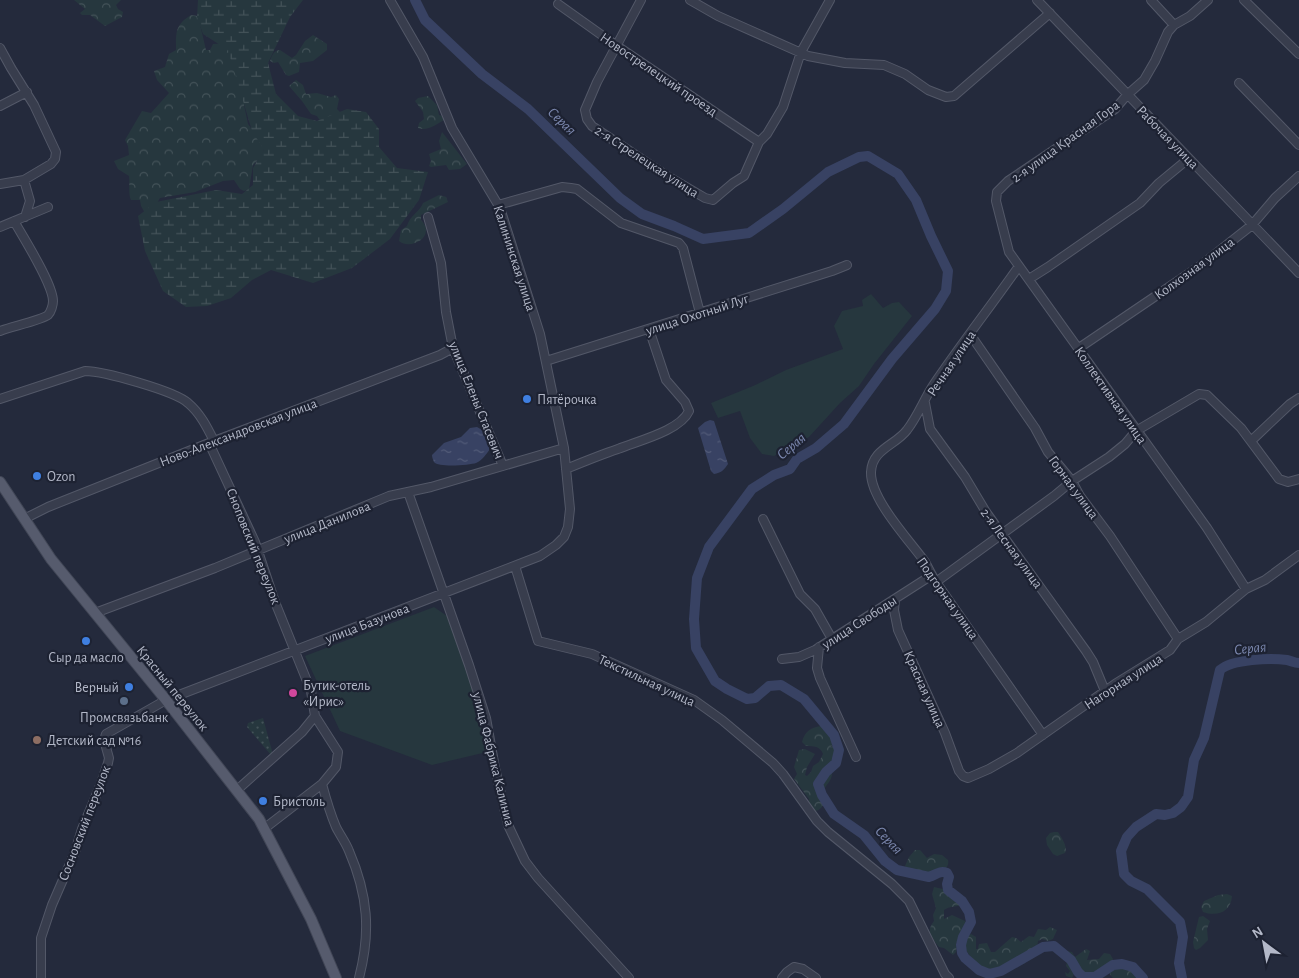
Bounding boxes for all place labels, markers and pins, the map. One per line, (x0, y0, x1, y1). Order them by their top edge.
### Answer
marker: Пятёрочка (521, 393, 533, 405)
place label: Пятёрочка (537, 393, 597, 407)
marker: Ozon (31, 470, 43, 482)
place label: Ozon (47, 470, 75, 484)
marker: Сыр да масло (80, 635, 92, 647)
place label: Сыр да масло (48, 651, 124, 665)
place label: Бутик-отель «Ирис» (303, 679, 370, 709)
place label: Верный (75, 681, 119, 695)
marker: Верный (123, 681, 135, 693)
marker: Бутик-отель «Ирис» (287, 687, 299, 699)
marker: Промсвязьбанк (118, 695, 130, 707)
place label: Промсвязьбанк (80, 711, 169, 725)
marker: Детский сад №16 (31, 734, 43, 746)
place label: Детский сад №16 (47, 734, 141, 748)
marker: Бристоль (257, 795, 269, 807)
place label: Бристоль (273, 795, 325, 809)

